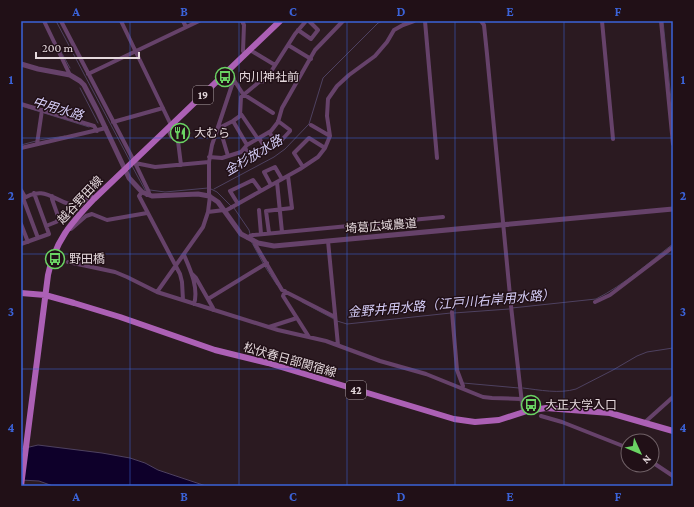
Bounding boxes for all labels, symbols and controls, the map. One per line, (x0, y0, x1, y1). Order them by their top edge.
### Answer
text: A (71, 4, 80, 19)
text: B (180, 4, 188, 19)
text: C (289, 4, 297, 19)
text: D (397, 4, 406, 19)
text: E (506, 4, 514, 19)
text: F (615, 4, 622, 19)
scale bar (36, 34, 139, 60)
text: 200 m (42, 41, 74, 55)
bus stop icon: 内川神社前 (214, 66, 236, 88)
place label: 内川神社前 (239, 70, 299, 84)
text: 1 (9, 72, 14, 87)
text: 1 (681, 72, 686, 87)
road number: 19 (193, 86, 213, 104)
water label: 中用水路 (31, 94, 86, 124)
restaurant icon: 大むら (169, 122, 191, 144)
place label: 大むら (194, 126, 230, 140)
water label: 金杉放水路 (222, 132, 286, 179)
street label: 越谷野田線 (54, 173, 106, 227)
text: 2 (8, 188, 15, 203)
text: 2 (680, 188, 687, 203)
street label: 埼葛広域農道 (345, 216, 417, 236)
bus stop icon: 野田橋 (44, 248, 66, 270)
place label: 野田橋 (69, 252, 105, 266)
water label: 金野井用水路（江戸川右岸用水路） (347, 287, 555, 320)
text: 3 (8, 304, 14, 319)
text: 3 (680, 304, 686, 319)
street label: 松伏春日部関宿線 (242, 340, 338, 380)
road number: 42 (346, 381, 366, 399)
bus stop icon: 大正大学入口 (520, 394, 542, 416)
place label: 大正大学入口 (545, 398, 617, 412)
text: 4 (7, 420, 15, 435)
text: 4 (679, 420, 687, 435)
north arrow (620, 433, 660, 473)
text: N (640, 453, 654, 467)
text: A (71, 489, 80, 504)
text: B (180, 489, 188, 504)
text: C (289, 489, 297, 504)
text: D (397, 489, 406, 504)
text: E (506, 489, 514, 504)
text: F (615, 489, 622, 504)

